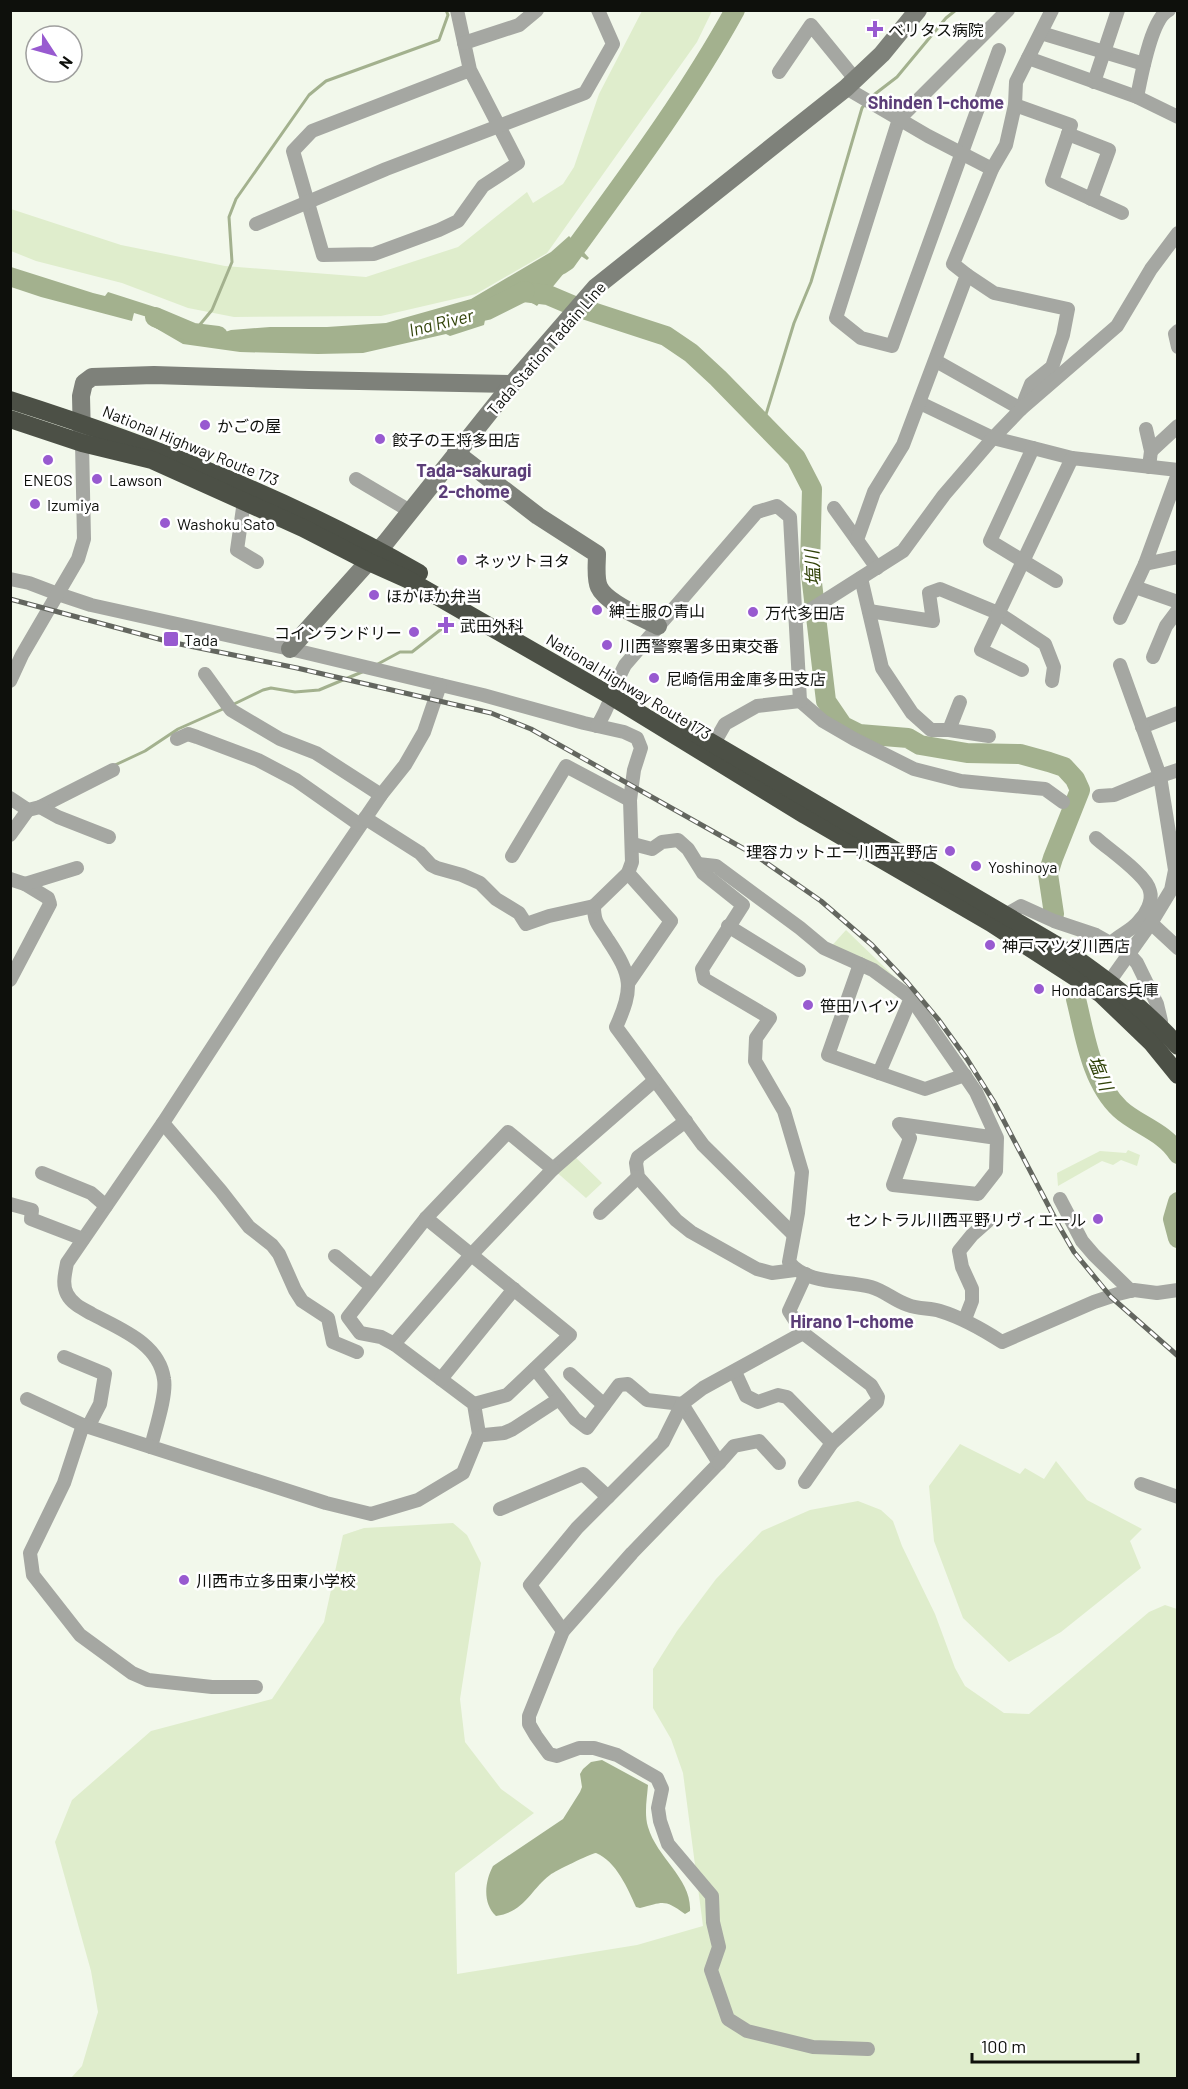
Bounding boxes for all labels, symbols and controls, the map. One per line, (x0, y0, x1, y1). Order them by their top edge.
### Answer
marker: ベリタス病院 (866, 20, 884, 38)
place label: ベリタス病院 (888, 20, 984, 39)
north arrow (24, 24, 84, 84)
text: N (56, 53, 77, 73)
district label: Shinden 1-chome (868, 91, 1004, 113)
street label: Tada Station Tadain Line (483, 277, 609, 419)
water label: Ina River (406, 303, 476, 341)
street label: National Highway Route 173 (100, 401, 282, 489)
place label: かごの屋 (217, 416, 281, 435)
marker: かごの屋 (198, 418, 212, 432)
place label: 餃子の王将多田店 (392, 430, 520, 449)
marker: 餃子の王将多田店 (373, 432, 387, 446)
marker: ENEOS (41, 453, 55, 467)
district label: Tada-sakuragi 2-chome (416, 459, 532, 502)
place label: ENEOS (23, 470, 73, 489)
place label: Lawson (109, 470, 162, 489)
marker: Lawson (90, 472, 104, 486)
place label: Izumiya (47, 495, 100, 514)
marker: Izumiya (28, 497, 42, 511)
place label: Washoku Sato (177, 514, 275, 533)
marker: Washoku Sato (158, 516, 172, 530)
water label: 塩川 (800, 547, 824, 587)
place label: ネッツトヨタ (474, 551, 570, 570)
marker: ネッツトヨタ (455, 553, 469, 567)
place label: ほかほか弁当 (386, 586, 482, 605)
marker: ほかほか弁当 (367, 588, 381, 602)
place label: 紳士服の青山 (609, 601, 705, 620)
marker: 紳士服の青山 (590, 603, 604, 617)
place label: 万代多田店 (765, 603, 845, 622)
marker: 万代多田店 (746, 605, 760, 619)
marker: 武田外科 (437, 616, 455, 634)
place label: 武田外科 (460, 616, 524, 635)
place label: コインランドリー (274, 623, 402, 642)
marker: コインランドリー (407, 625, 421, 639)
street label: National Highway Route 173 (543, 629, 715, 743)
marker: Tada (162, 630, 180, 648)
place label: Tada (184, 630, 218, 649)
place label: 川西警察署多田東交番 (619, 636, 779, 655)
marker: 川西警察署多田東交番 (600, 638, 614, 652)
place label: 尼崎信用金庫多田支店 (666, 669, 826, 688)
marker: 尼崎信用金庫多田支店 (647, 671, 661, 685)
place label: 理容カットエー川西平野店 (746, 842, 938, 861)
marker: 理容カットエー川西平野店 (943, 844, 957, 858)
place label: Yoshinoya (988, 857, 1058, 876)
marker: Yoshinoya (969, 859, 983, 873)
place label: 神戸マツダ川西店 (1002, 936, 1130, 955)
marker: 神戸マツダ川西店 (983, 938, 997, 952)
place label: HondaCars兵庫 (1051, 980, 1159, 999)
marker: HondaCars兵庫 (1032, 982, 1046, 996)
place label: 笹田ハイツ (820, 996, 900, 1015)
marker: 笹田ハイツ (801, 998, 815, 1012)
water label: 塩川 (1084, 1052, 1119, 1096)
place label: セントラル川西平野リヴィエール (846, 1210, 1086, 1229)
marker: セントラル川西平野リヴィエール (1091, 1212, 1105, 1226)
district label: Hirano 1-chome (790, 1310, 914, 1332)
place label: 川西市立多田東小学校 (196, 1571, 356, 1590)
marker: 川西市立多田東小学校 (177, 1573, 191, 1587)
scale bar (972, 2026, 1138, 2064)
text: 100 m (981, 2035, 1026, 2057)

